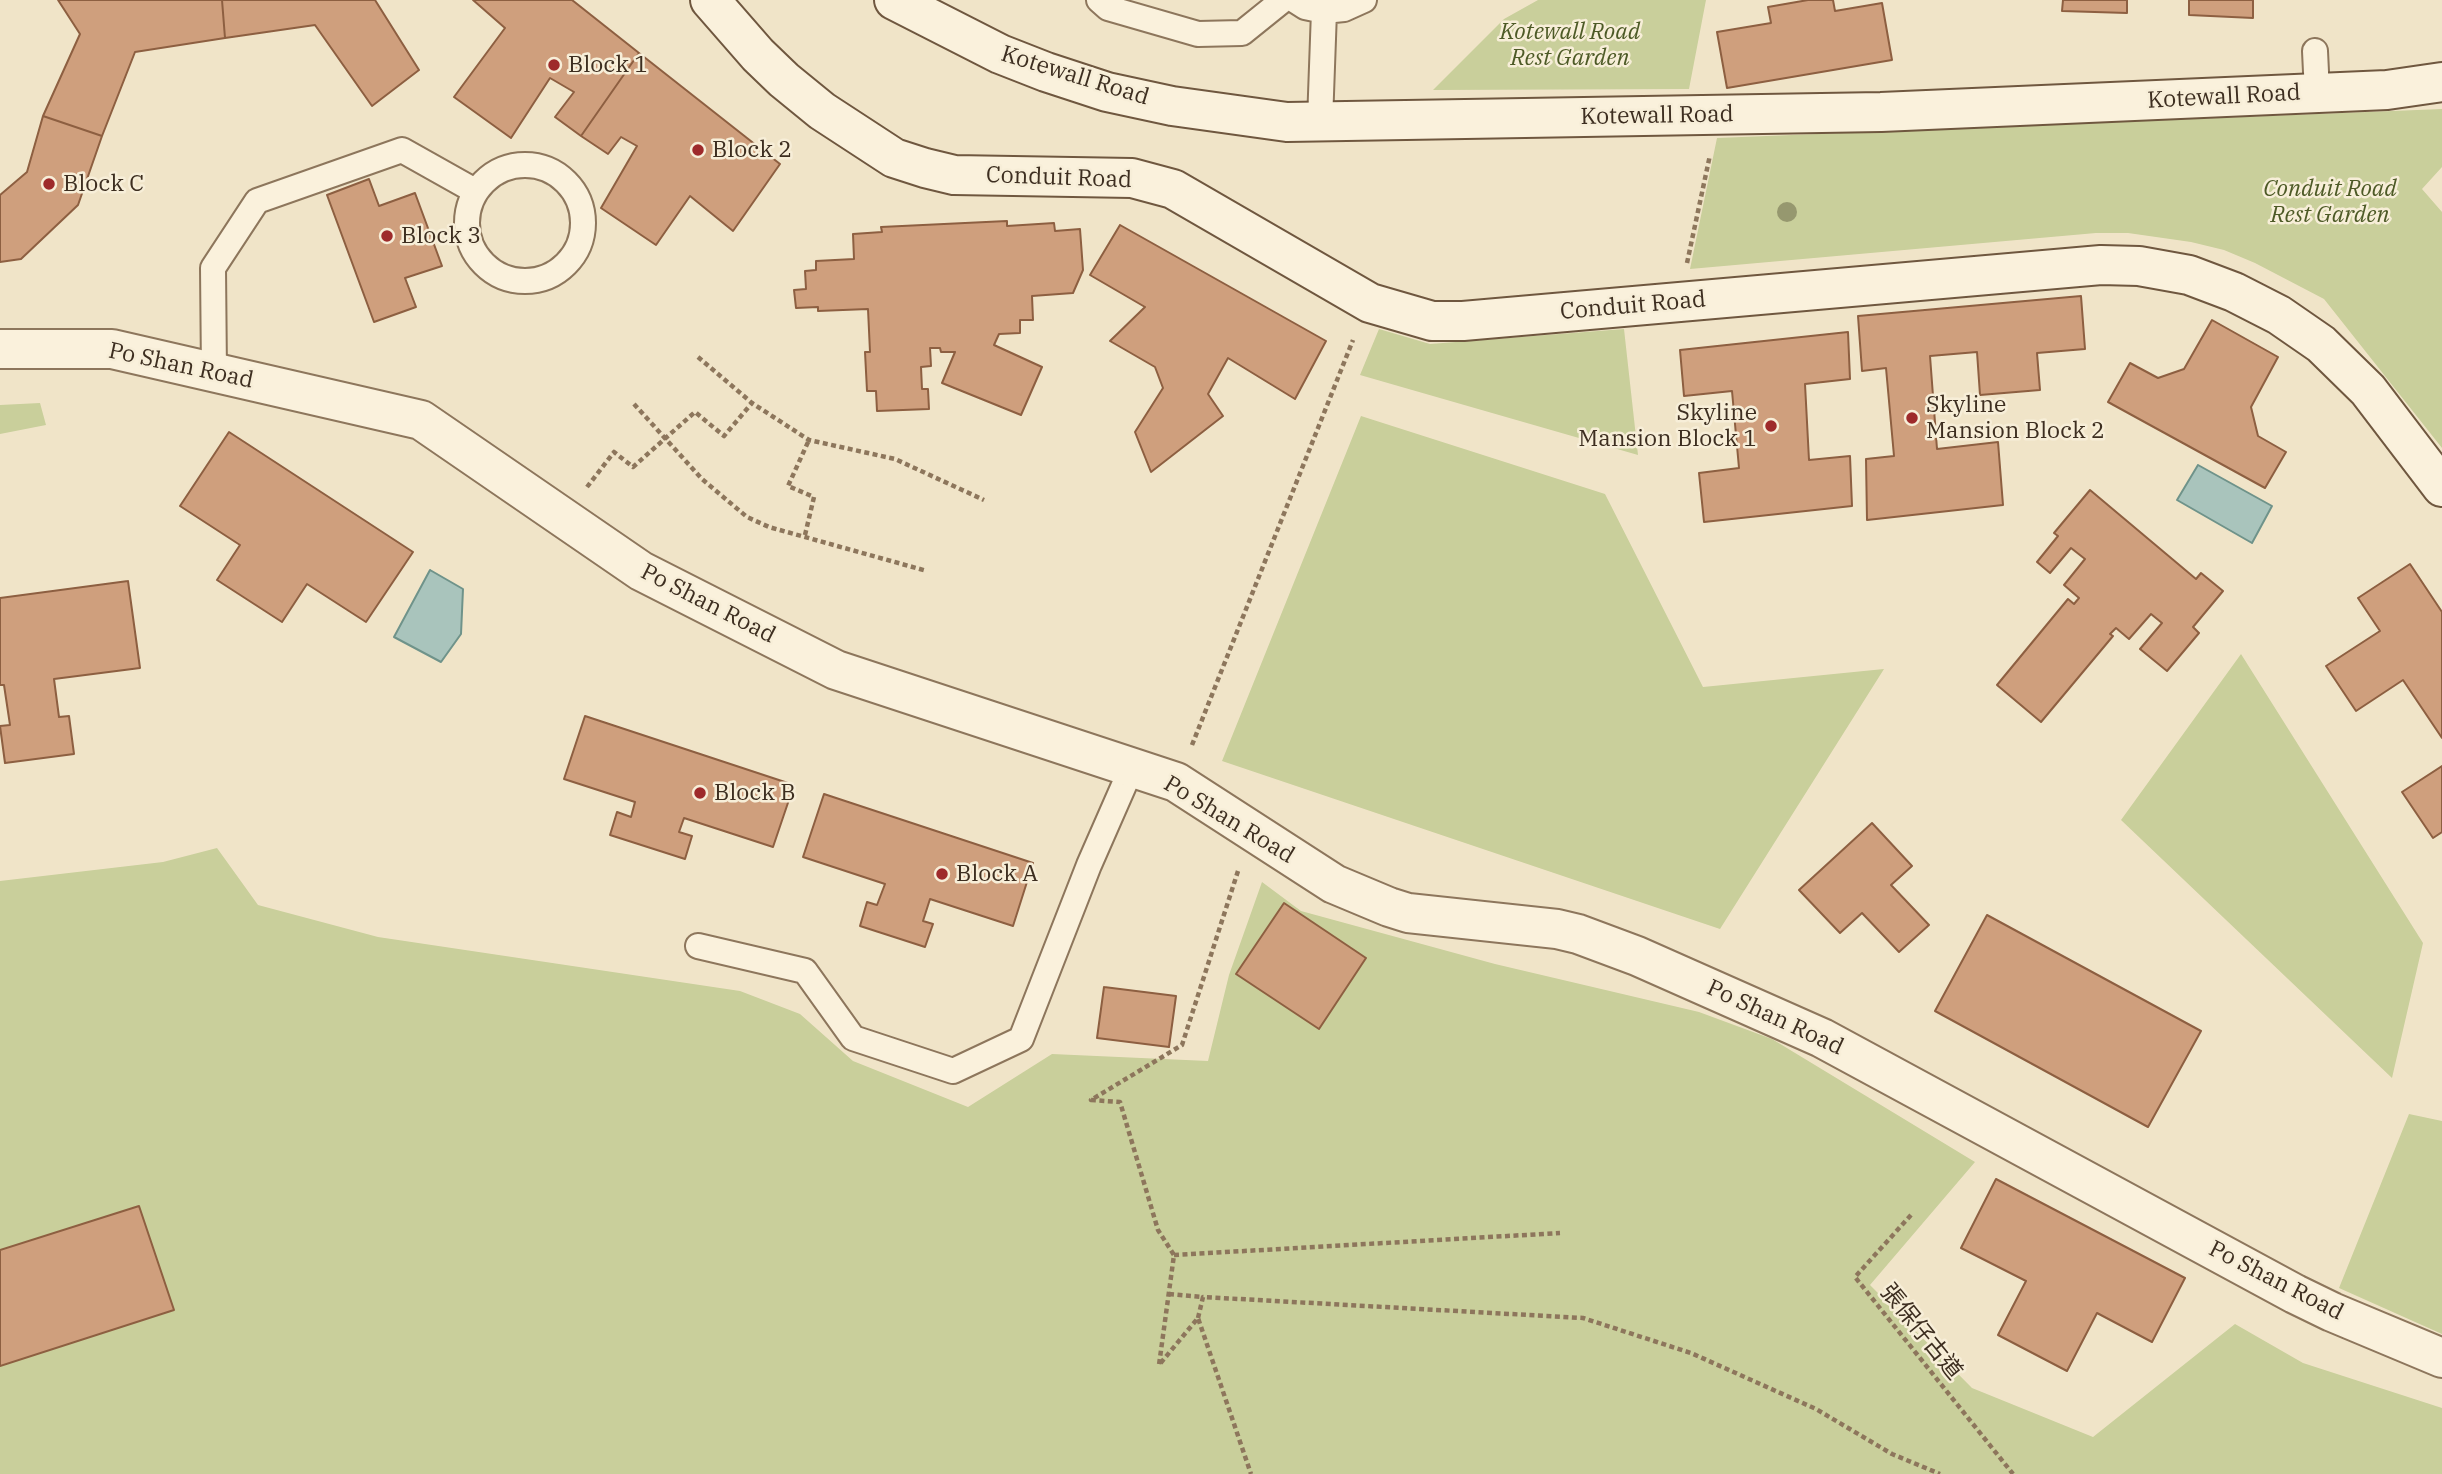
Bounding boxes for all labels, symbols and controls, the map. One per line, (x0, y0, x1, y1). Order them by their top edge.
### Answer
park label: Kotewall Road Rest Garden (1500, 18, 1640, 72)
street label: Kotewall Road (998, 40, 1152, 112)
place label: Block 1 (568, 51, 648, 79)
marker: Block 1 (546, 57, 562, 73)
street label: Kotewall Road (2147, 79, 2301, 115)
street label: Kotewall Road (1580, 101, 1734, 131)
place label: Block 2 (712, 136, 792, 164)
marker: Block 2 (690, 142, 706, 158)
street label: Conduit Road (985, 162, 1133, 194)
place label: Block C (63, 170, 144, 198)
park label: Conduit Road Rest Garden (2263, 175, 2397, 229)
marker: Block C (41, 176, 57, 192)
place label: Block 3 (401, 222, 481, 250)
marker: Block 3 (379, 228, 395, 244)
street label: Conduit Road (1559, 286, 1707, 326)
street label: Po Shan Road (106, 337, 256, 395)
place label: Skyline Mansion Block 2 (1926, 391, 2105, 445)
place label: Skyline Mansion Block 1 (1578, 399, 1757, 453)
marker: Skyline Mansion Block 2 (1904, 410, 1920, 426)
marker: Skyline Mansion Block 1 (1763, 418, 1779, 434)
street label: Po Shan Road (636, 558, 780, 650)
street label: Po Shan Road (1159, 770, 1299, 870)
place label: Block B (714, 779, 796, 807)
marker: Block B (692, 785, 708, 801)
place label: Block A (956, 860, 1038, 888)
marker: Block A (934, 866, 950, 882)
street label: Po Shan Road (1702, 974, 1848, 1062)
street label: Po Shan Road (2204, 1235, 2348, 1327)
street label: 張保仔古道 (1874, 1279, 1968, 1385)

